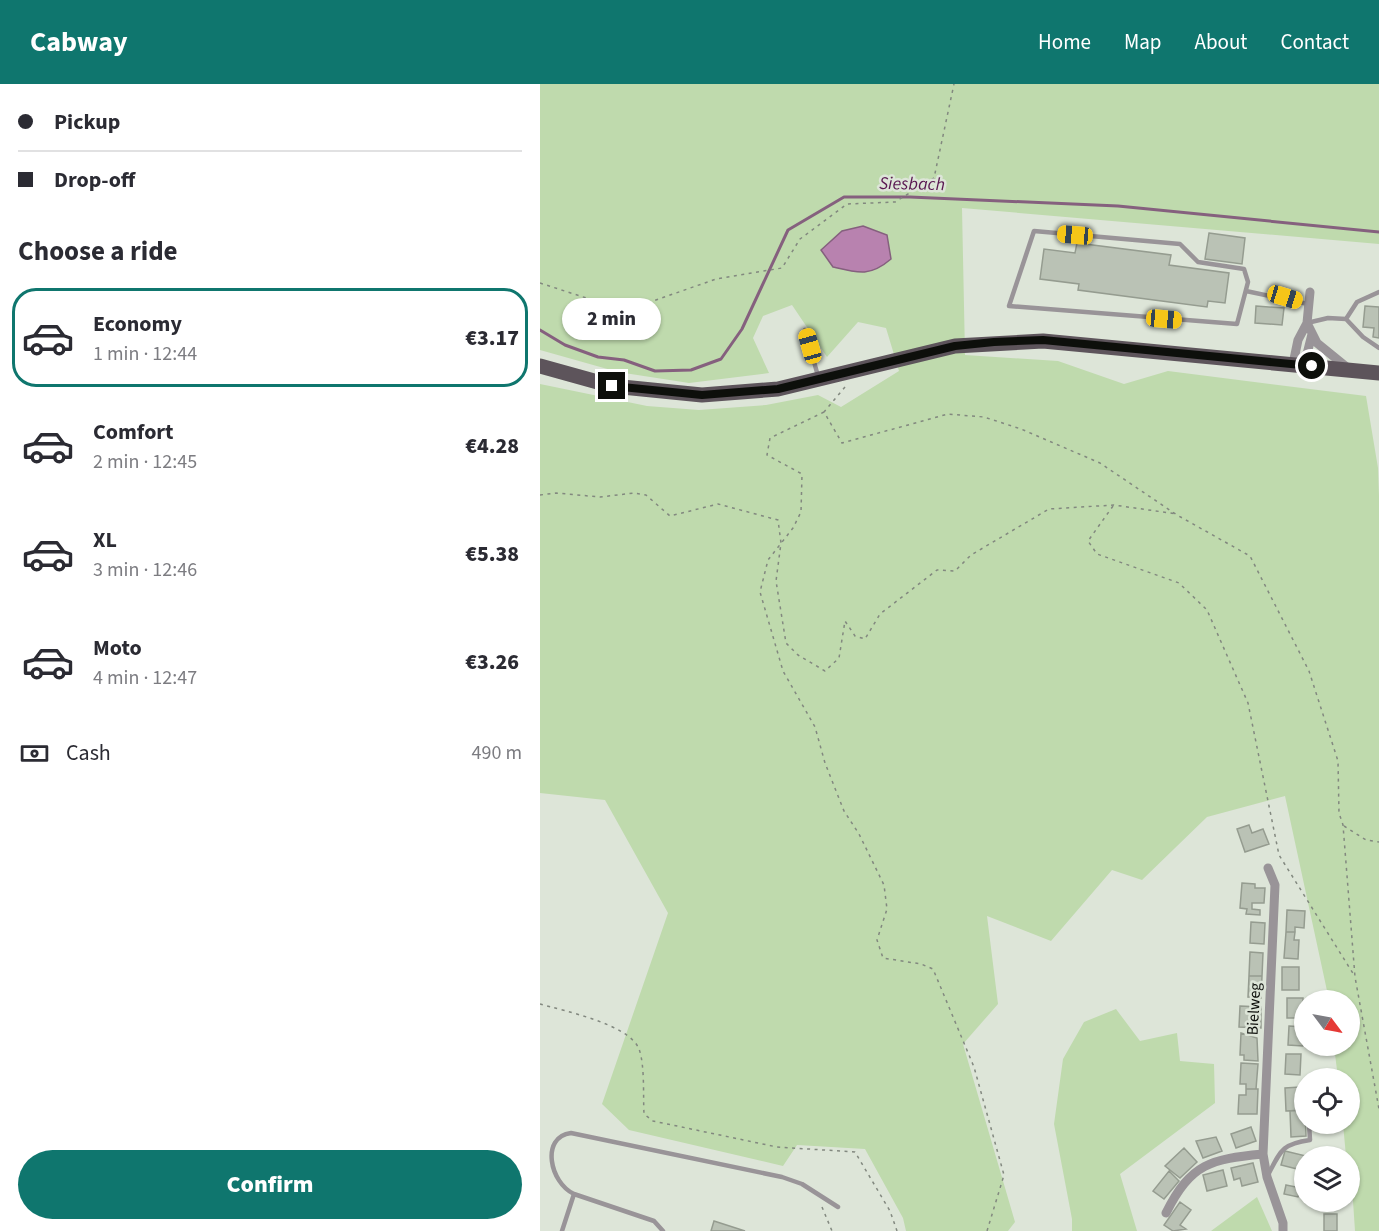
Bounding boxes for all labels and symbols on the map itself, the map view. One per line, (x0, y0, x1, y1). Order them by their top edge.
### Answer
water label: Siesbach (879, 171, 945, 197)
car (1056, 224, 1094, 246)
car (1265, 283, 1305, 311)
callout: 2 min (562, 299, 662, 341)
car (1145, 308, 1183, 330)
car (796, 326, 824, 366)
route start (1298, 352, 1325, 379)
route end (598, 372, 625, 399)
street label: Bielweg (1242, 982, 1266, 1036)
north arrow (1294, 990, 1360, 1056)

